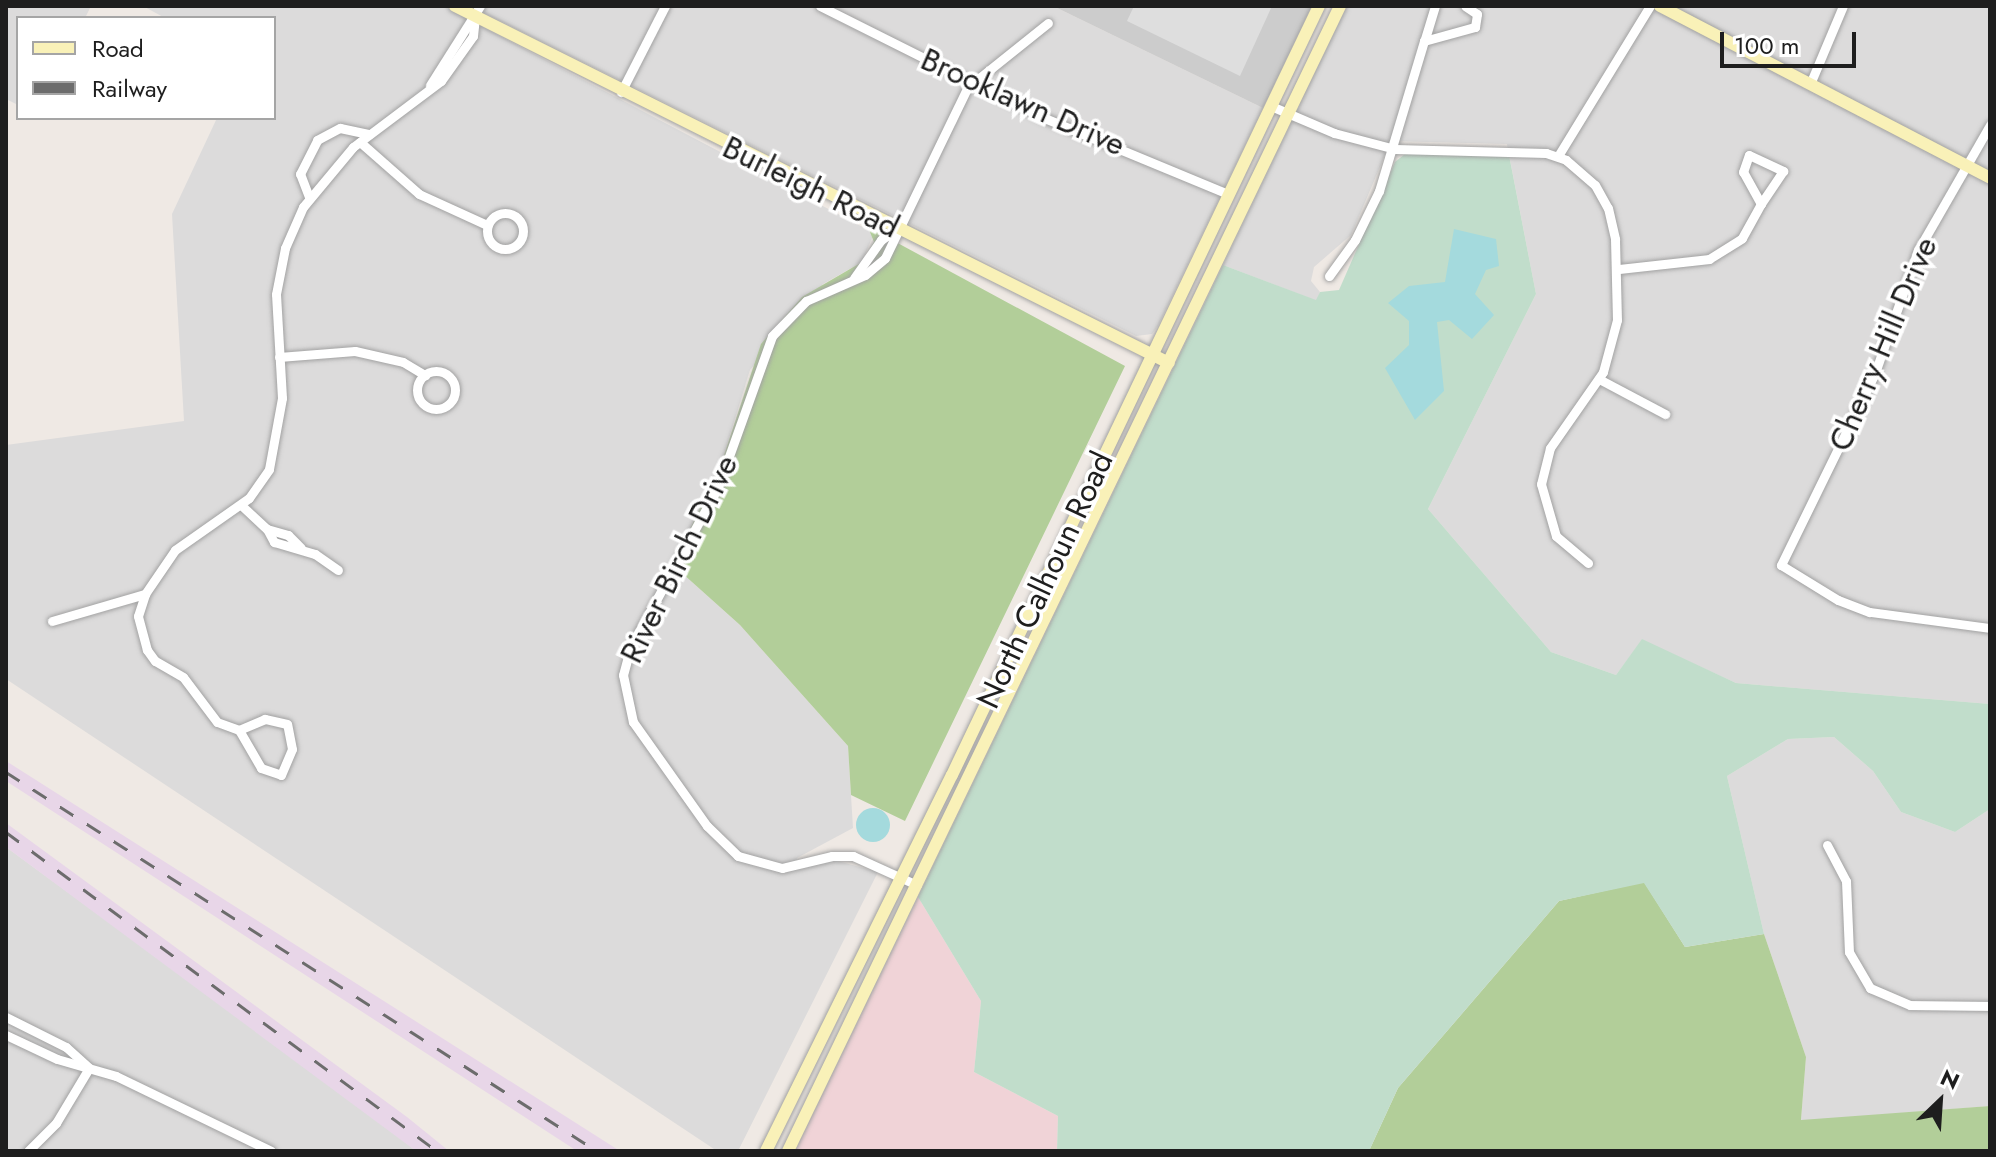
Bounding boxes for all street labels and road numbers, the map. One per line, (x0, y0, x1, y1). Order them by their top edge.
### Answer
street label: Brooklawn Drive (915, 40, 1131, 164)
street label: Burleigh Road (717, 128, 905, 246)
street label: Cherry Hill Drive (1821, 231, 1945, 457)
street label: North Calhoun Road (969, 446, 1121, 714)
street label: River Birch Drive (612, 449, 746, 669)

